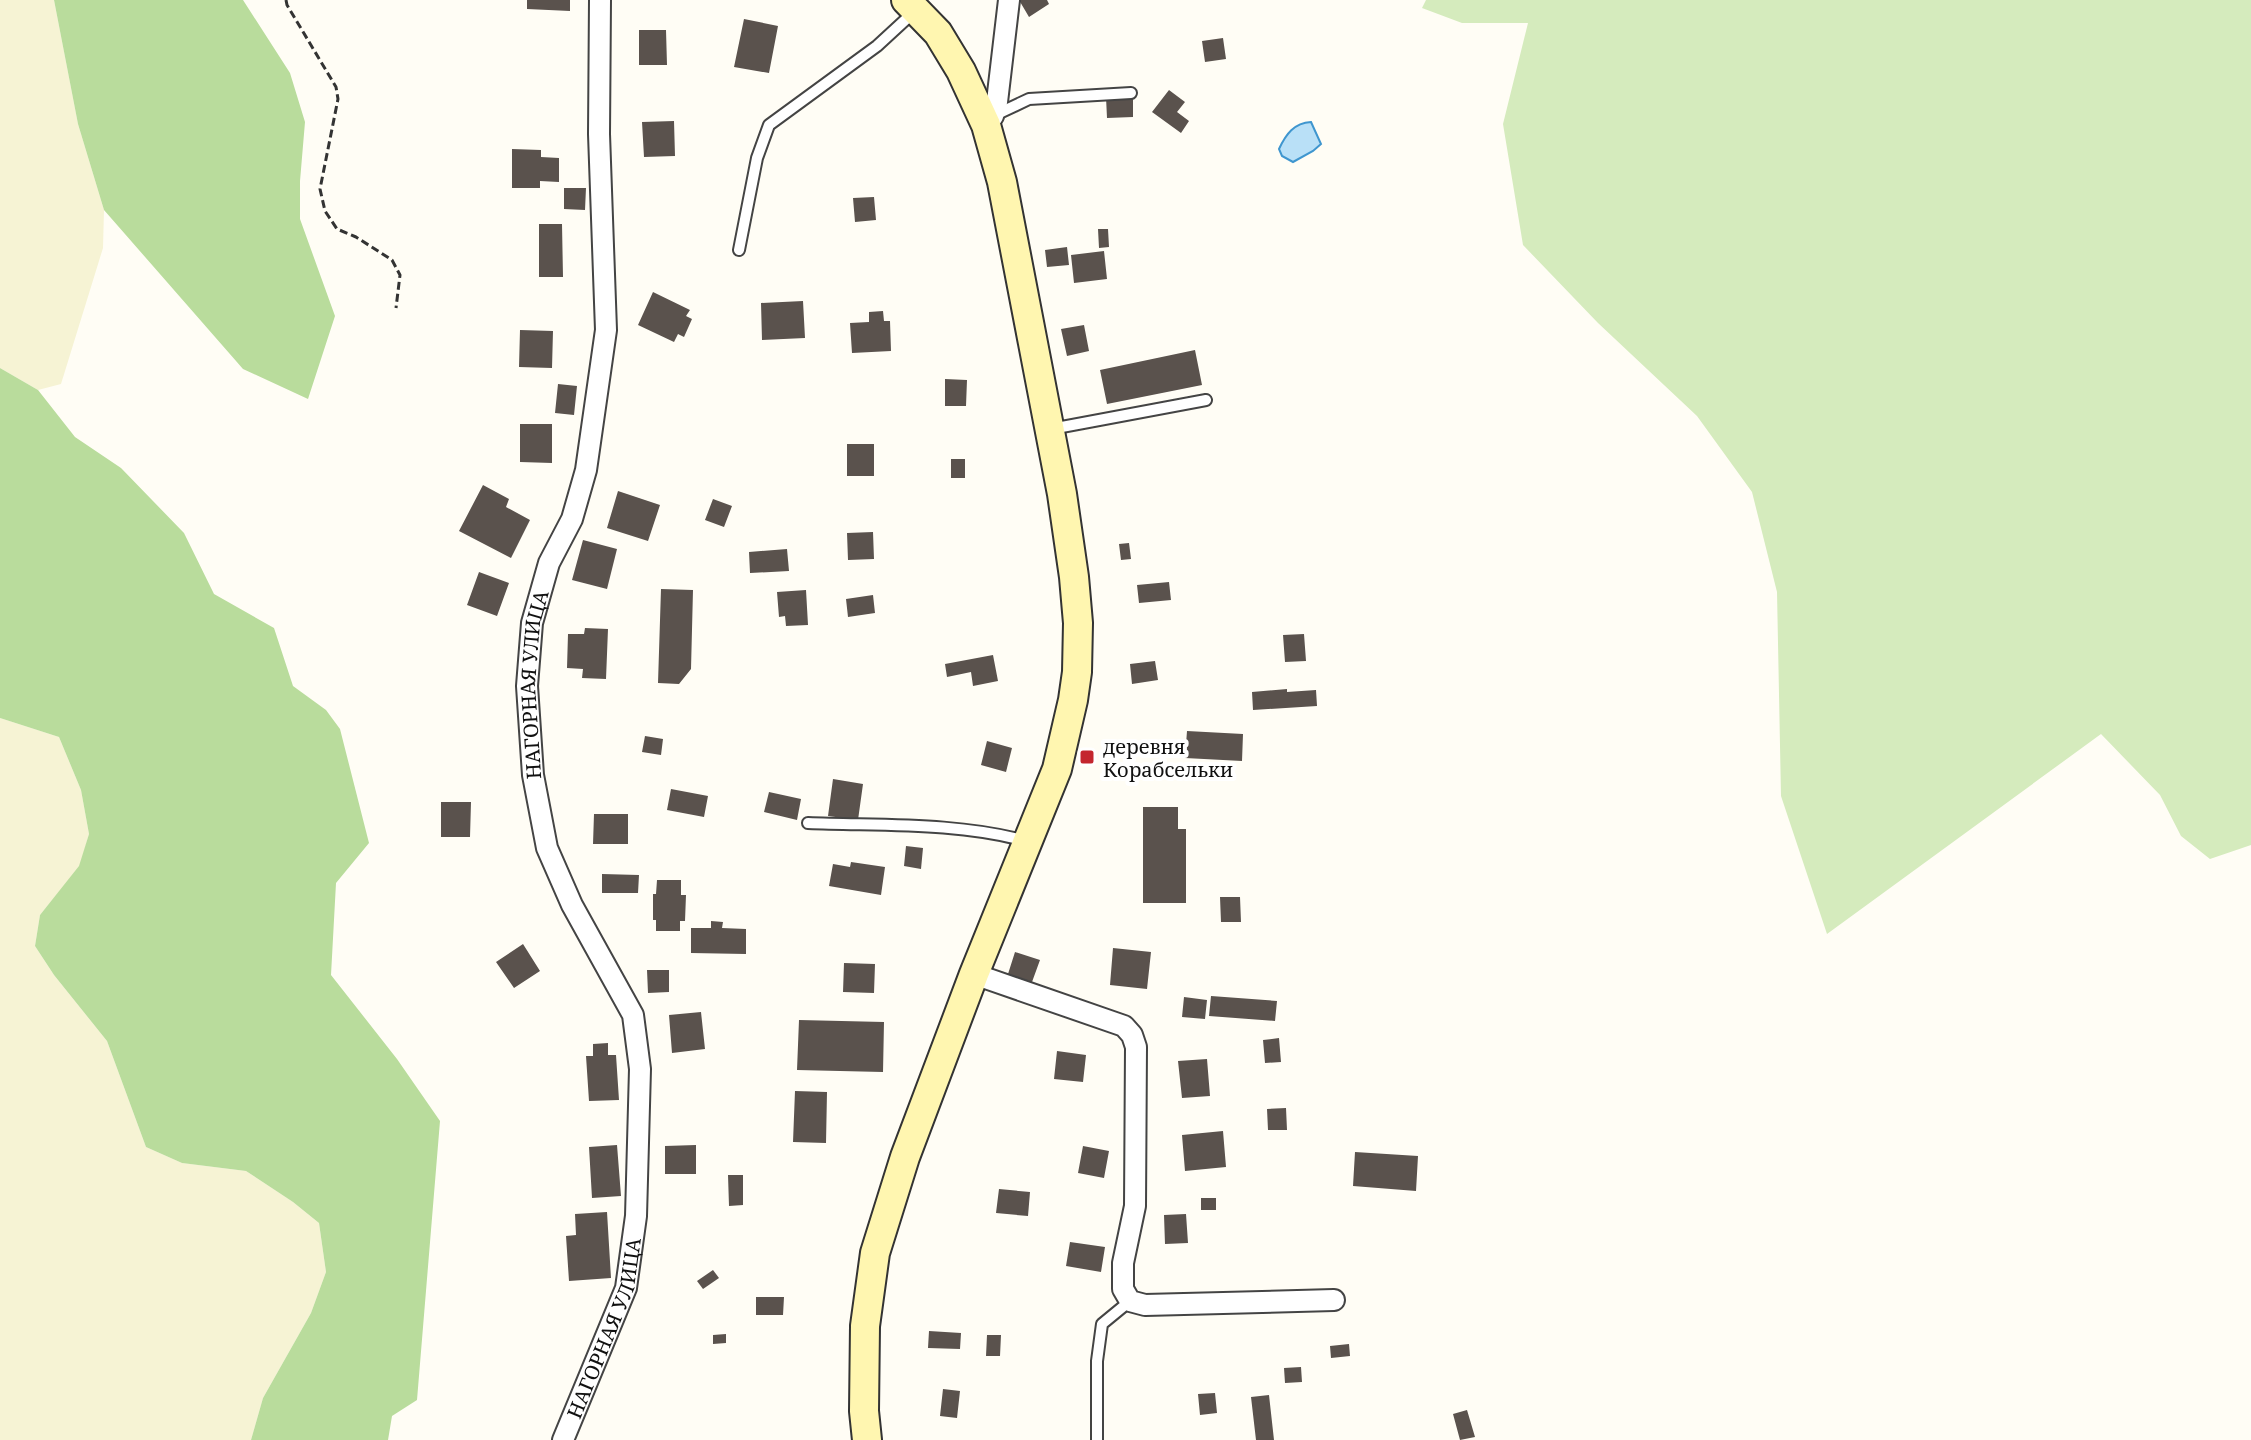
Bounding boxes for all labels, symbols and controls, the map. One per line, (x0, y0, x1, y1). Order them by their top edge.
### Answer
street label: НАГОРНАЯ УЛИЦА (513, 586, 554, 780)
place label: деревня Корабсельки (1103, 733, 1233, 783)
marker: деревня Корабсельки (1078, 748, 1096, 766)
street label: НАГОРНАЯ УЛИЦА (560, 1235, 646, 1422)

